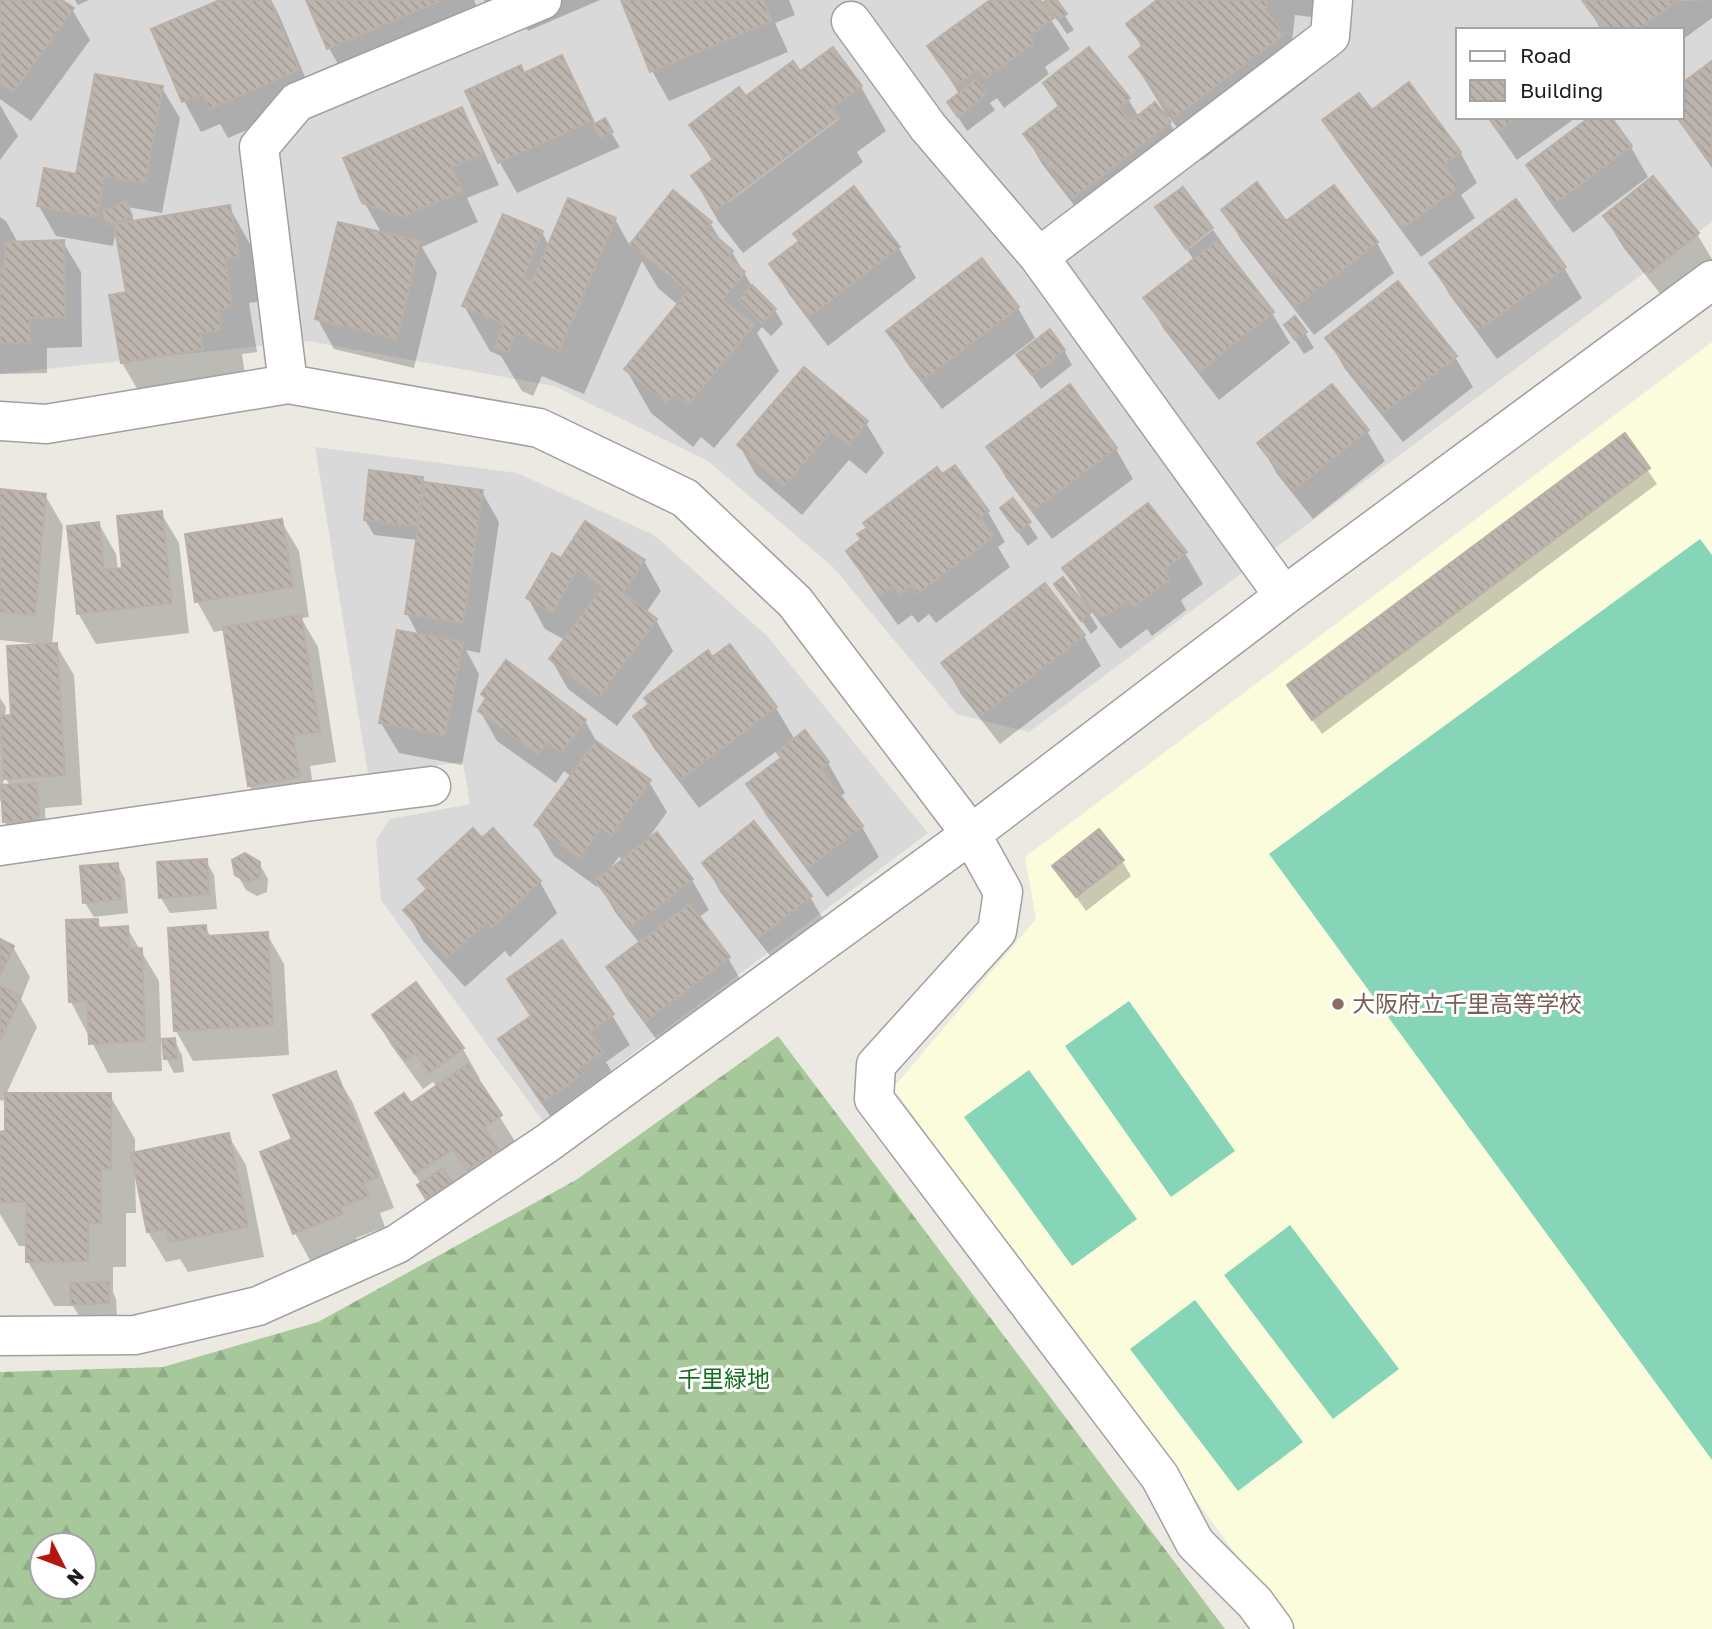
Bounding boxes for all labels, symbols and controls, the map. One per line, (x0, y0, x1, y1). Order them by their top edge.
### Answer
legend (1456, 28, 1684, 119)
text: Road (1520, 42, 1571, 68)
text: Building (1520, 77, 1603, 103)
place label: 大阪府立千里高等学校 (1352, 989, 1582, 1017)
marker: 大阪府立千里高等学校 (1330, 996, 1346, 1012)
park label: 千里緑地 (678, 1364, 770, 1392)
north arrow (28, 1531, 98, 1601)
text: N (63, 1565, 89, 1591)

